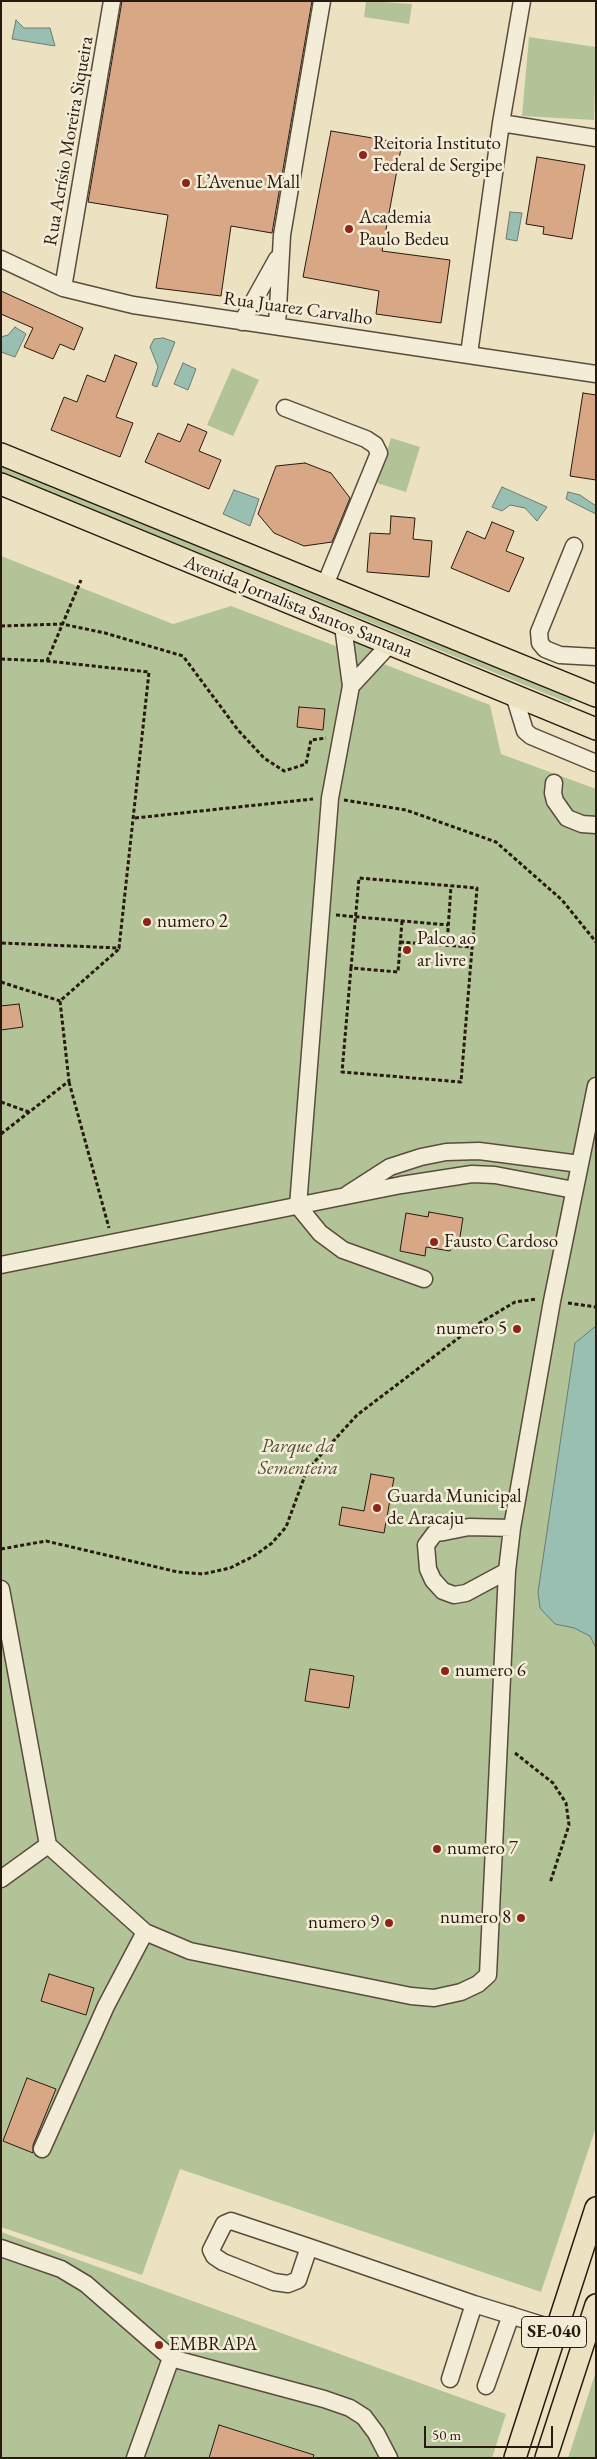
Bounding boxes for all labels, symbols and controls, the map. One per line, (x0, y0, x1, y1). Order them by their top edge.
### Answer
street label: Rua Acrísio Moreira Siqueira (39, 35, 99, 247)
place label: Reitoria Instituto Federal de Sergipe (373, 133, 502, 177)
marker: Reitoria Instituto Federal de Sergipe (357, 149, 369, 161)
place label: L’Avenue Mall (196, 172, 300, 194)
marker: L’Avenue Mall (180, 177, 192, 189)
place label: Academia Paulo Bedeu (359, 207, 449, 251)
marker: Academia Paulo Bedeu (343, 223, 355, 235)
street label: Rua Juarez Carvalho (222, 287, 374, 331)
street label: Avenida Jornalista Santos Santana (180, 551, 416, 663)
place label: numero 2 (157, 911, 228, 933)
marker: numero 2 (141, 916, 153, 928)
place label: Palco ao ar livre (417, 928, 476, 972)
marker: Palco ao ar livre (401, 944, 413, 956)
place label: Fausto Cardoso (444, 1231, 558, 1253)
marker: Fausto Cardoso (428, 1236, 440, 1248)
place label: numero 5 (436, 1318, 507, 1340)
marker: numero 5 (511, 1323, 523, 1335)
park label: Parque da Sementeira (258, 1436, 338, 1480)
place label: Guarda Municipal de Aracaju (387, 1486, 522, 1530)
marker: Guarda Municipal de Aracaju (371, 1502, 383, 1514)
place label: numero 6 (455, 1660, 526, 1682)
marker: numero 6 (439, 1665, 451, 1677)
place label: numero 7 (447, 1838, 518, 1860)
marker: numero 7 (431, 1843, 443, 1855)
place label: numero 8 (440, 1907, 511, 1929)
place label: numero 9 (308, 1912, 379, 1934)
marker: numero 8 (515, 1912, 527, 1924)
marker: numero 9 (383, 1917, 395, 1929)
road number: SE-040 (522, 2316, 586, 2348)
place label: EMBRAPA (169, 2334, 257, 2356)
marker: EMBRAPA (153, 2339, 165, 2351)
scale bar (427, 2416, 556, 2448)
text: 50 m (432, 2425, 461, 2444)

